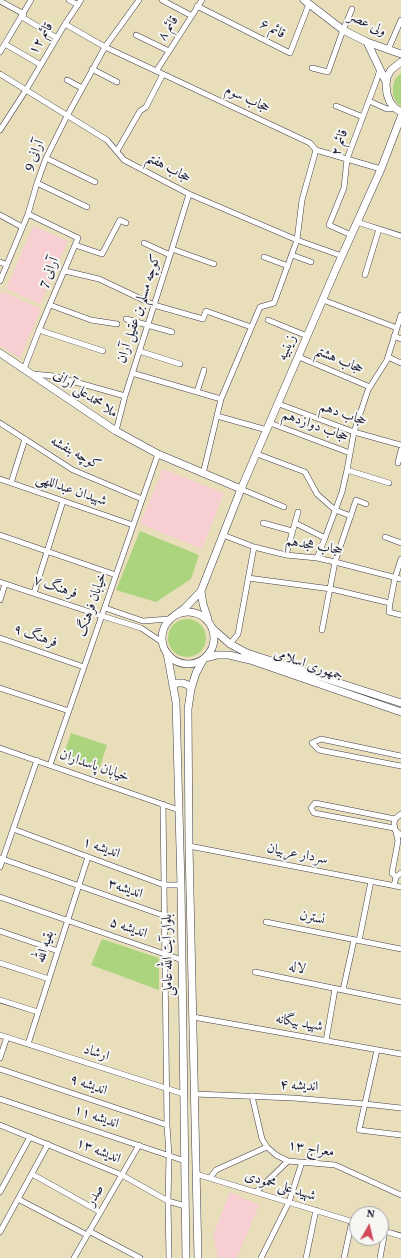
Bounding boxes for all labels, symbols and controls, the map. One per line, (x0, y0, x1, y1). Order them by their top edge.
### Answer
street label: ولی عصر (345, 9, 389, 41)
street label: قائم ۸ (155, 13, 183, 45)
street label: قائم ۶ (256, 16, 288, 44)
street label: قائم ۱۲ (26, 20, 58, 58)
street label: حجاب سوم (222, 82, 272, 118)
street label: قائم ۲ (329, 128, 353, 158)
street label: آرانی 9 (21, 138, 49, 174)
street label: حجاب هفتم (143, 150, 193, 188)
street label: کوچه مسلم بن عقیل آران (114, 252, 166, 366)
street label: آرانی 7 (36, 255, 64, 291)
street label: زینبیه (275, 332, 301, 364)
street label: حجاب هشتم (312, 343, 366, 379)
street label: ملا محمدعلی آرانی (50, 367, 120, 423)
street label: حجاب دهم (317, 399, 369, 431)
street label: حجاب دوازدهم (280, 407, 350, 447)
street label: کوچه بنفشه (47, 433, 103, 475)
street label: شهیدان عبداللهی (33, 471, 109, 511)
street label: حجاب هجدهم (284, 534, 344, 560)
street label: خیابان فرهنگ (74, 571, 112, 639)
street label: فرهنگ ۷ (31, 573, 79, 603)
street label: فرهنگ ۹ (11, 622, 59, 652)
street label: جمهوری اسلامی (271, 646, 345, 686)
street label: خیابان پاسداران (57, 747, 131, 787)
street label: اندیشه ۱ (80, 835, 122, 863)
street label: سردار عربیان (265, 841, 329, 869)
street label: اندیشه۳ (105, 876, 145, 904)
street label: نسترن (298, 908, 326, 930)
street label: بلوار آیت‌ الله عاملی (160, 914, 178, 996)
street label: اندیشه ۵ (107, 915, 149, 943)
street label: بقیه الله (33, 929, 59, 965)
street label: لاله (287, 959, 307, 979)
street label: شهید بیگانه (274, 1012, 324, 1036)
street label: ارشاد (81, 1042, 111, 1066)
street label: اندیشه ۹ (67, 1072, 109, 1100)
street label: اندیشه ۴ (279, 1078, 319, 1096)
street label: اندیشه ۱۱ (71, 1102, 121, 1134)
street label: اندیشه ۱۳ (73, 1135, 123, 1169)
street label: معراج ۱۳ (287, 1138, 335, 1162)
street label: شهید علی محمودی (242, 1168, 318, 1206)
street label: صدر (83, 1182, 109, 1210)
north arrow (349, 1206, 389, 1246)
text: N (366, 1207, 376, 1223)

